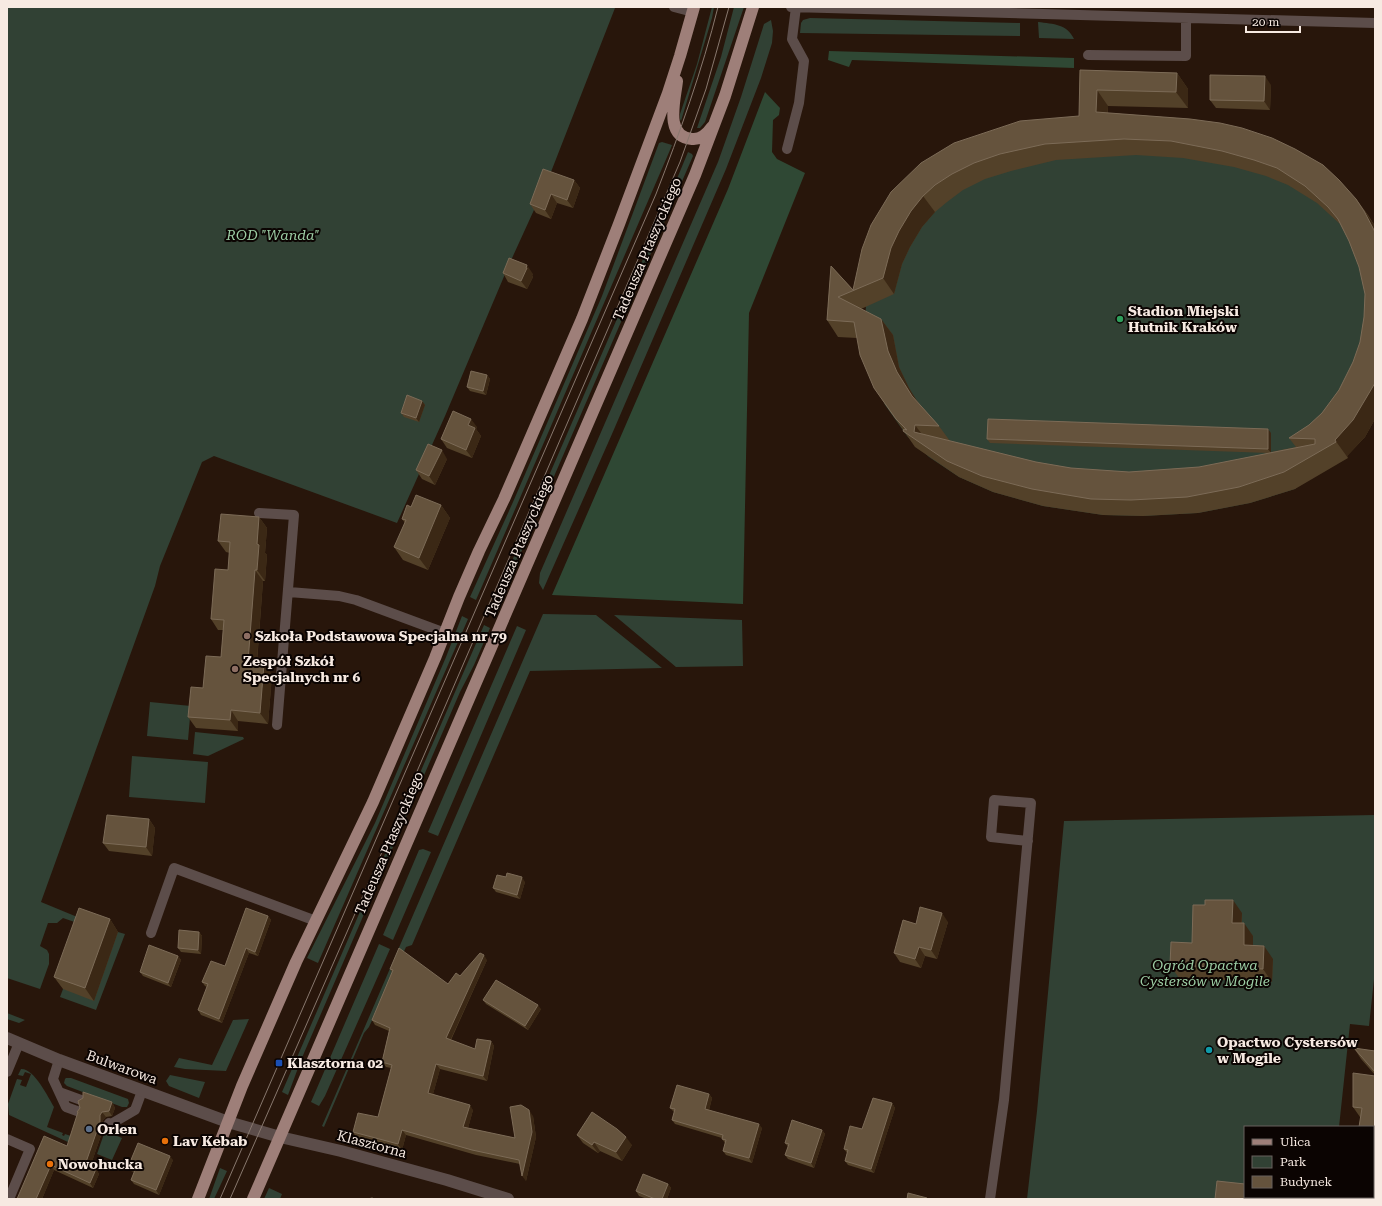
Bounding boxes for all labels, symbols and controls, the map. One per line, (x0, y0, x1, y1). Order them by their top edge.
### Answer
scale bar (1246, 8, 1300, 34)
text: 20 m (1252, 15, 1279, 29)
street label: Tadeusza Ptaszyckiego (610, 175, 684, 323)
park label: ROD "Wanda" (225, 227, 320, 243)
place label: Stadion Miejski Hutnik Kraków (1128, 303, 1239, 335)
marker: Stadion Miejski Hutnik Kraków (1115, 314, 1125, 324)
street label: Tadeusza Ptaszyckiego (482, 472, 556, 620)
place label: Szkoła Podstawowa Specjalna nr 79 (255, 628, 507, 644)
marker: Szkoła Podstawowa Specjalna nr 79 (242, 631, 252, 641)
place label: Zespół Szkół Specjalnych nr 6 (243, 653, 361, 685)
marker: Zespół Szkół Specjalnych nr 6 (230, 664, 240, 674)
street label: Tadeusza Ptaszyckiego (352, 769, 426, 917)
park label: Ogród Opactwa Cystersów w Mogile (1140, 957, 1270, 989)
place label: Opactwo Cystersów w Mogile (1217, 1034, 1358, 1066)
marker: Opactwo Cystersów w Mogile (1204, 1045, 1214, 1055)
street label: Bulwarowa (84, 1047, 160, 1087)
place label: Klasztorna 02 (287, 1055, 383, 1071)
marker: Klasztorna 02 (274, 1058, 284, 1068)
place label: Orlen (97, 1121, 137, 1137)
marker: Orlen (84, 1124, 94, 1134)
legend (1244, 1126, 1374, 1198)
street label: Klasztorna (335, 1127, 409, 1161)
place label: Lav Kebab (173, 1133, 248, 1149)
text: Ulica (1280, 1135, 1311, 1149)
marker: Lav Kebab (160, 1136, 170, 1146)
text: Park (1280, 1155, 1307, 1169)
place label: Nowohucka (58, 1156, 143, 1172)
marker: Nowohucka (45, 1159, 55, 1169)
text: Budynek (1280, 1175, 1332, 1189)

